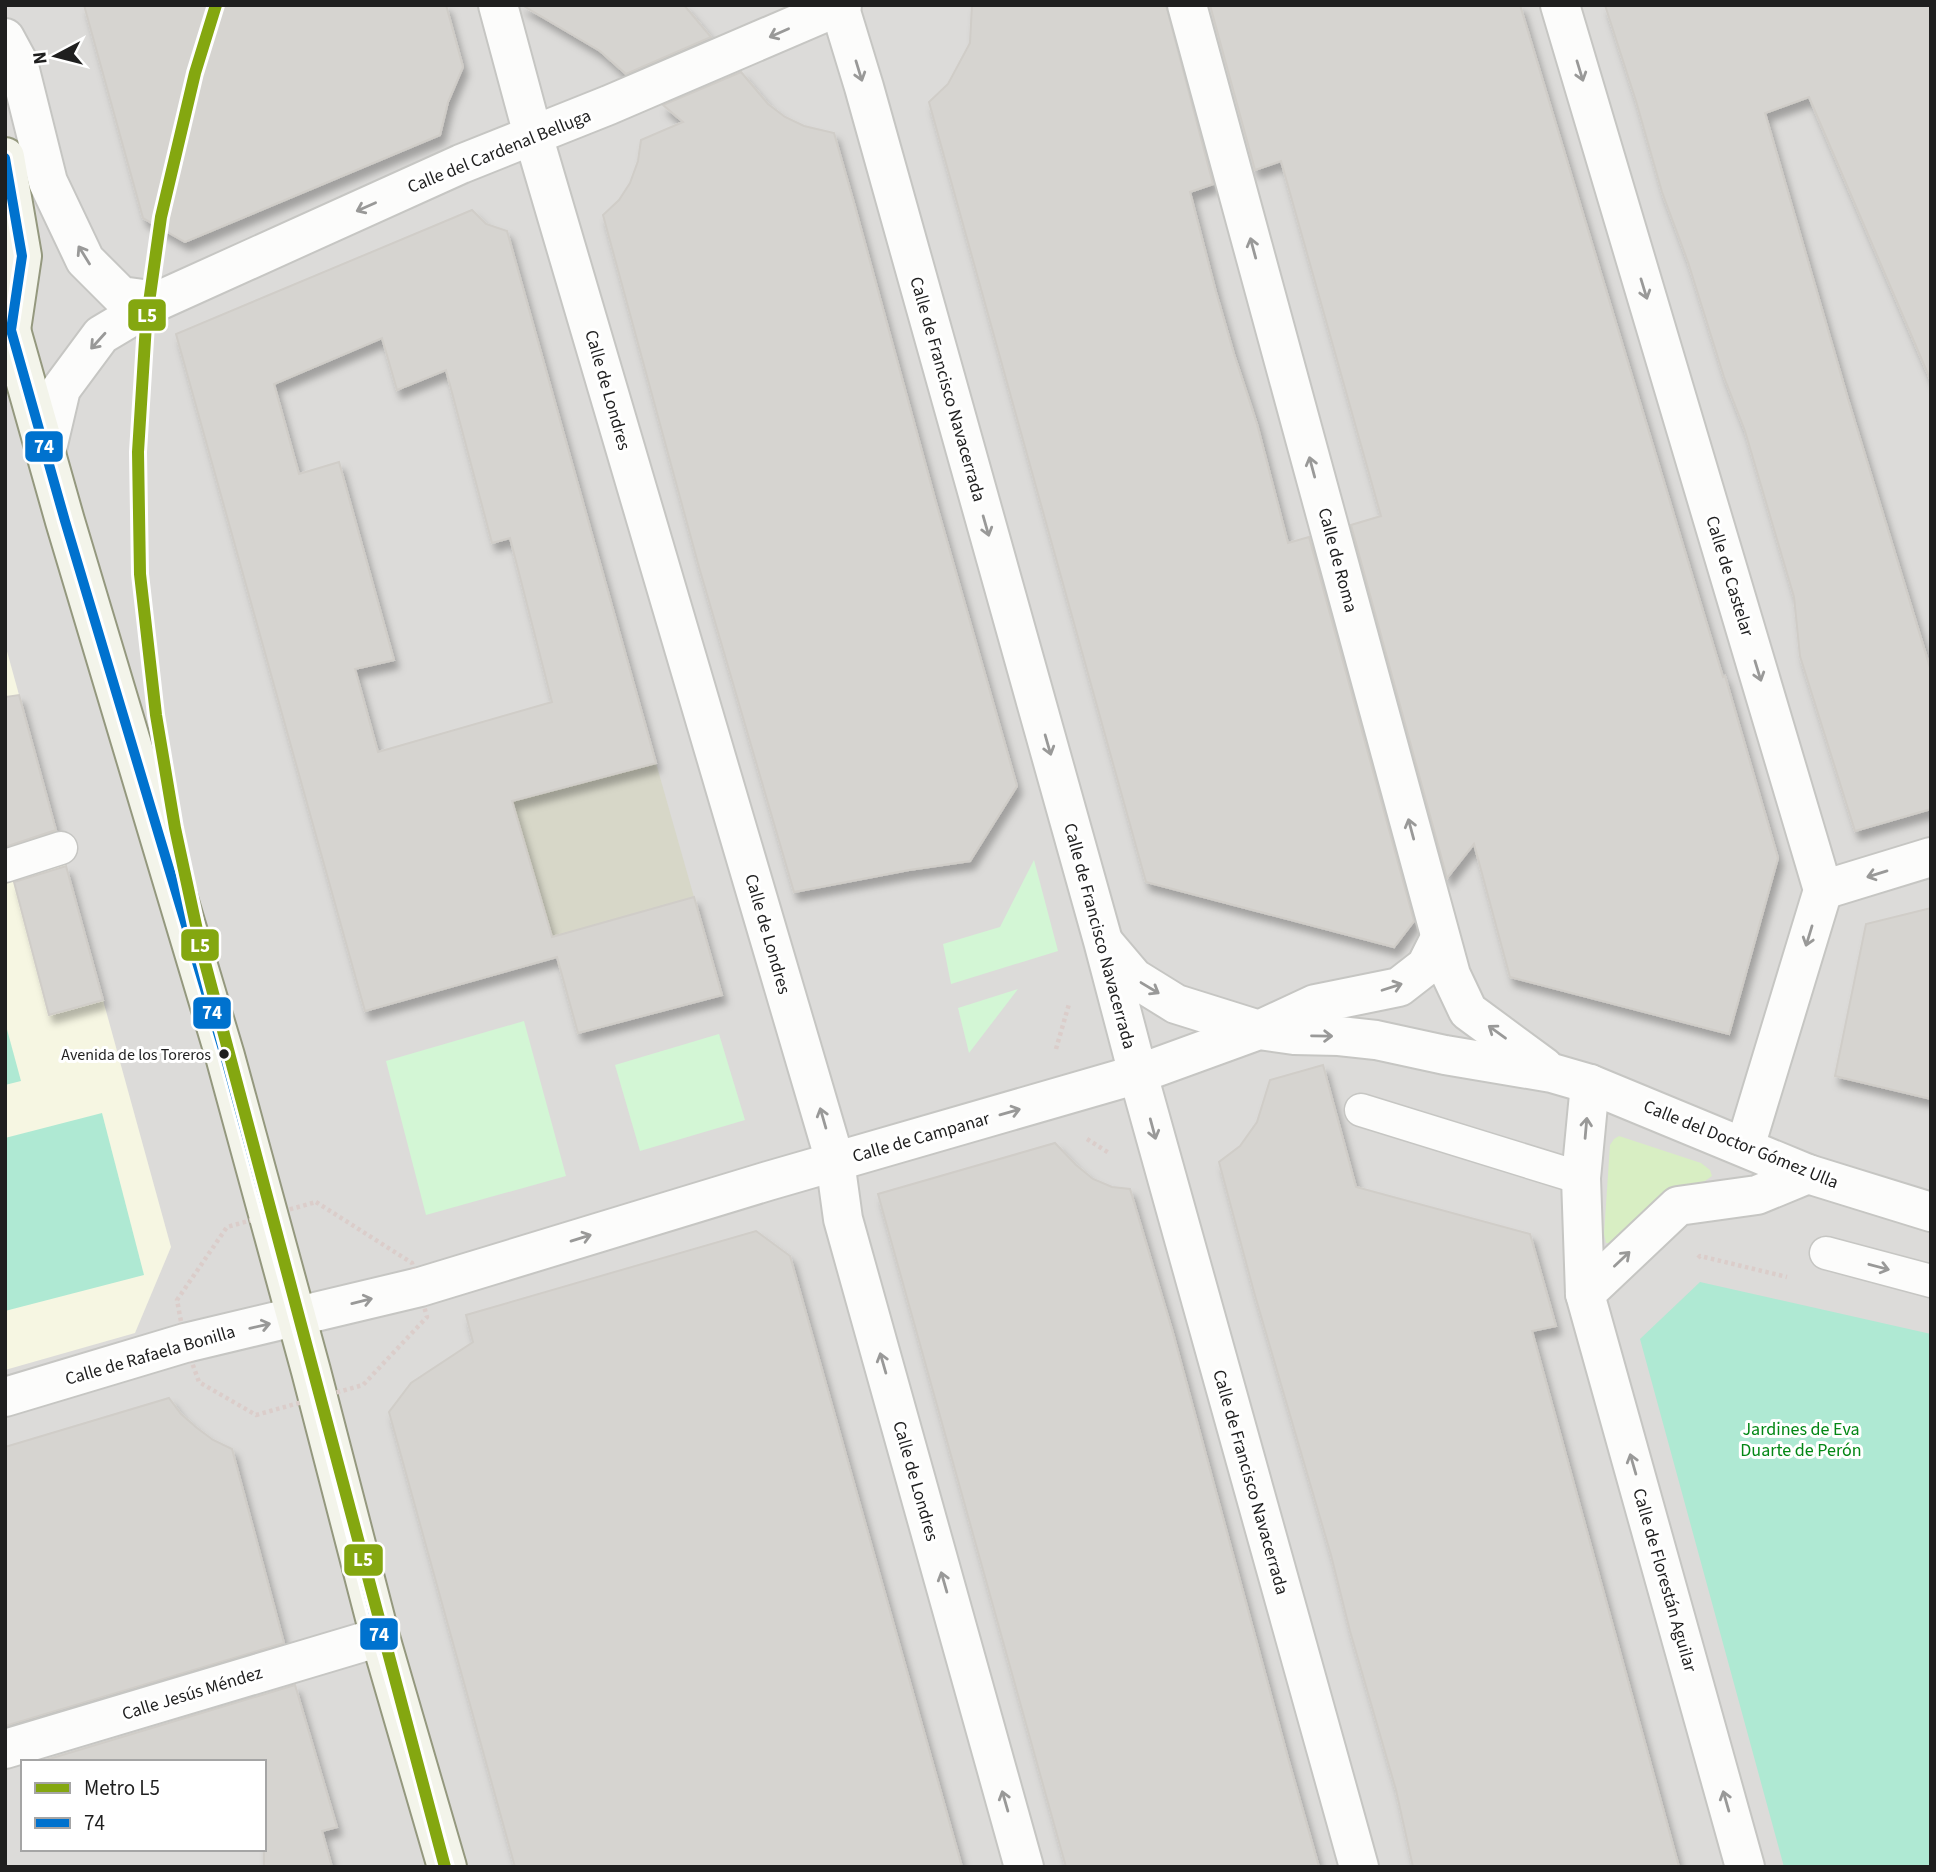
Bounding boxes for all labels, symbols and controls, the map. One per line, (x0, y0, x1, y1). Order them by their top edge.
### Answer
north arrow (21, 21, 91, 91)
one-way arrow (769, 27, 790, 40)
text: N (26, 50, 55, 66)
one-way arrow (853, 59, 866, 81)
one-way arrow (1574, 59, 1587, 81)
street label: Calle del Cardenal Belluga (404, 103, 595, 200)
one-way arrow (356, 201, 378, 214)
one-way arrow (1246, 237, 1259, 259)
one-way arrow (77, 246, 91, 266)
street label: Calle de Francisco Navacerrada (903, 274, 992, 505)
one-way arrow (1639, 278, 1652, 300)
line badge: L5 (127, 298, 167, 332)
text: L5 (137, 303, 157, 330)
street label: Calle de Londres (578, 327, 637, 453)
one-way arrow (90, 332, 107, 349)
line badge: 74 (24, 430, 64, 463)
text: 74 (34, 434, 54, 461)
one-way arrow (1305, 456, 1318, 478)
street label: Calle de Roma (1312, 505, 1363, 615)
street label: Calle de Castelar (1699, 513, 1760, 640)
one-way arrow (981, 514, 994, 536)
one-way arrow (1752, 660, 1765, 682)
one-way arrow (1042, 733, 1055, 755)
one-way arrow (1403, 818, 1416, 840)
street label: Calle de Francisco Navacerrada (1057, 820, 1142, 1052)
one-way arrow (1866, 868, 1888, 881)
street label: Calle de Londres (738, 871, 797, 997)
one-way arrow (1801, 925, 1814, 947)
line badge: L5 (180, 928, 220, 962)
text: L5 (190, 933, 210, 960)
one-way arrow (1381, 980, 1403, 992)
one-way arrow (1140, 982, 1160, 996)
line badge: 74 (192, 996, 232, 1030)
text: 74 (202, 1000, 222, 1027)
one-way arrow (1488, 1025, 1507, 1039)
one-way arrow (1310, 1029, 1333, 1043)
place label: Avenida de los Toreros (61, 1044, 211, 1066)
marker: Avenida de los Toreros (217, 1047, 231, 1061)
street label: Calle del Doctor Gómez Ulla (1640, 1094, 1842, 1195)
one-way arrow (999, 1104, 1021, 1117)
street label: Calle de Campanar (850, 1106, 993, 1169)
one-way arrow (815, 1108, 828, 1130)
one-way arrow (1580, 1117, 1593, 1139)
one-way arrow (1148, 1118, 1161, 1140)
one-way arrow (569, 1231, 591, 1243)
one-way arrow (1613, 1250, 1630, 1267)
one-way arrow (1867, 1261, 1889, 1274)
one-way arrow (350, 1294, 373, 1307)
street label: Calle de Rafaela Bonilla (62, 1319, 238, 1392)
one-way arrow (248, 1319, 271, 1332)
one-way arrow (876, 1352, 889, 1374)
street label: Calle de Francisco Navacerrada (1206, 1367, 1295, 1598)
park label: Jardines de Eva Duarte de Perón (1740, 1417, 1862, 1463)
street label: Calle de Londres (886, 1418, 945, 1544)
one-way arrow (1625, 1453, 1638, 1475)
street label: Calle de Florestán Aguilar (1626, 1485, 1703, 1676)
line badge: L5 (343, 1543, 384, 1577)
text: L5 (353, 1547, 373, 1574)
one-way arrow (937, 1571, 950, 1593)
line badge: 74 (359, 1617, 399, 1651)
text: 74 (369, 1622, 389, 1649)
street label: Calle Jesús Méndez (119, 1660, 266, 1727)
legend (21, 1760, 266, 1851)
text: Metro L5 (84, 1773, 160, 1803)
one-way arrow (998, 1790, 1011, 1812)
one-way arrow (1719, 1790, 1732, 1812)
text: 74 (84, 1808, 105, 1838)

